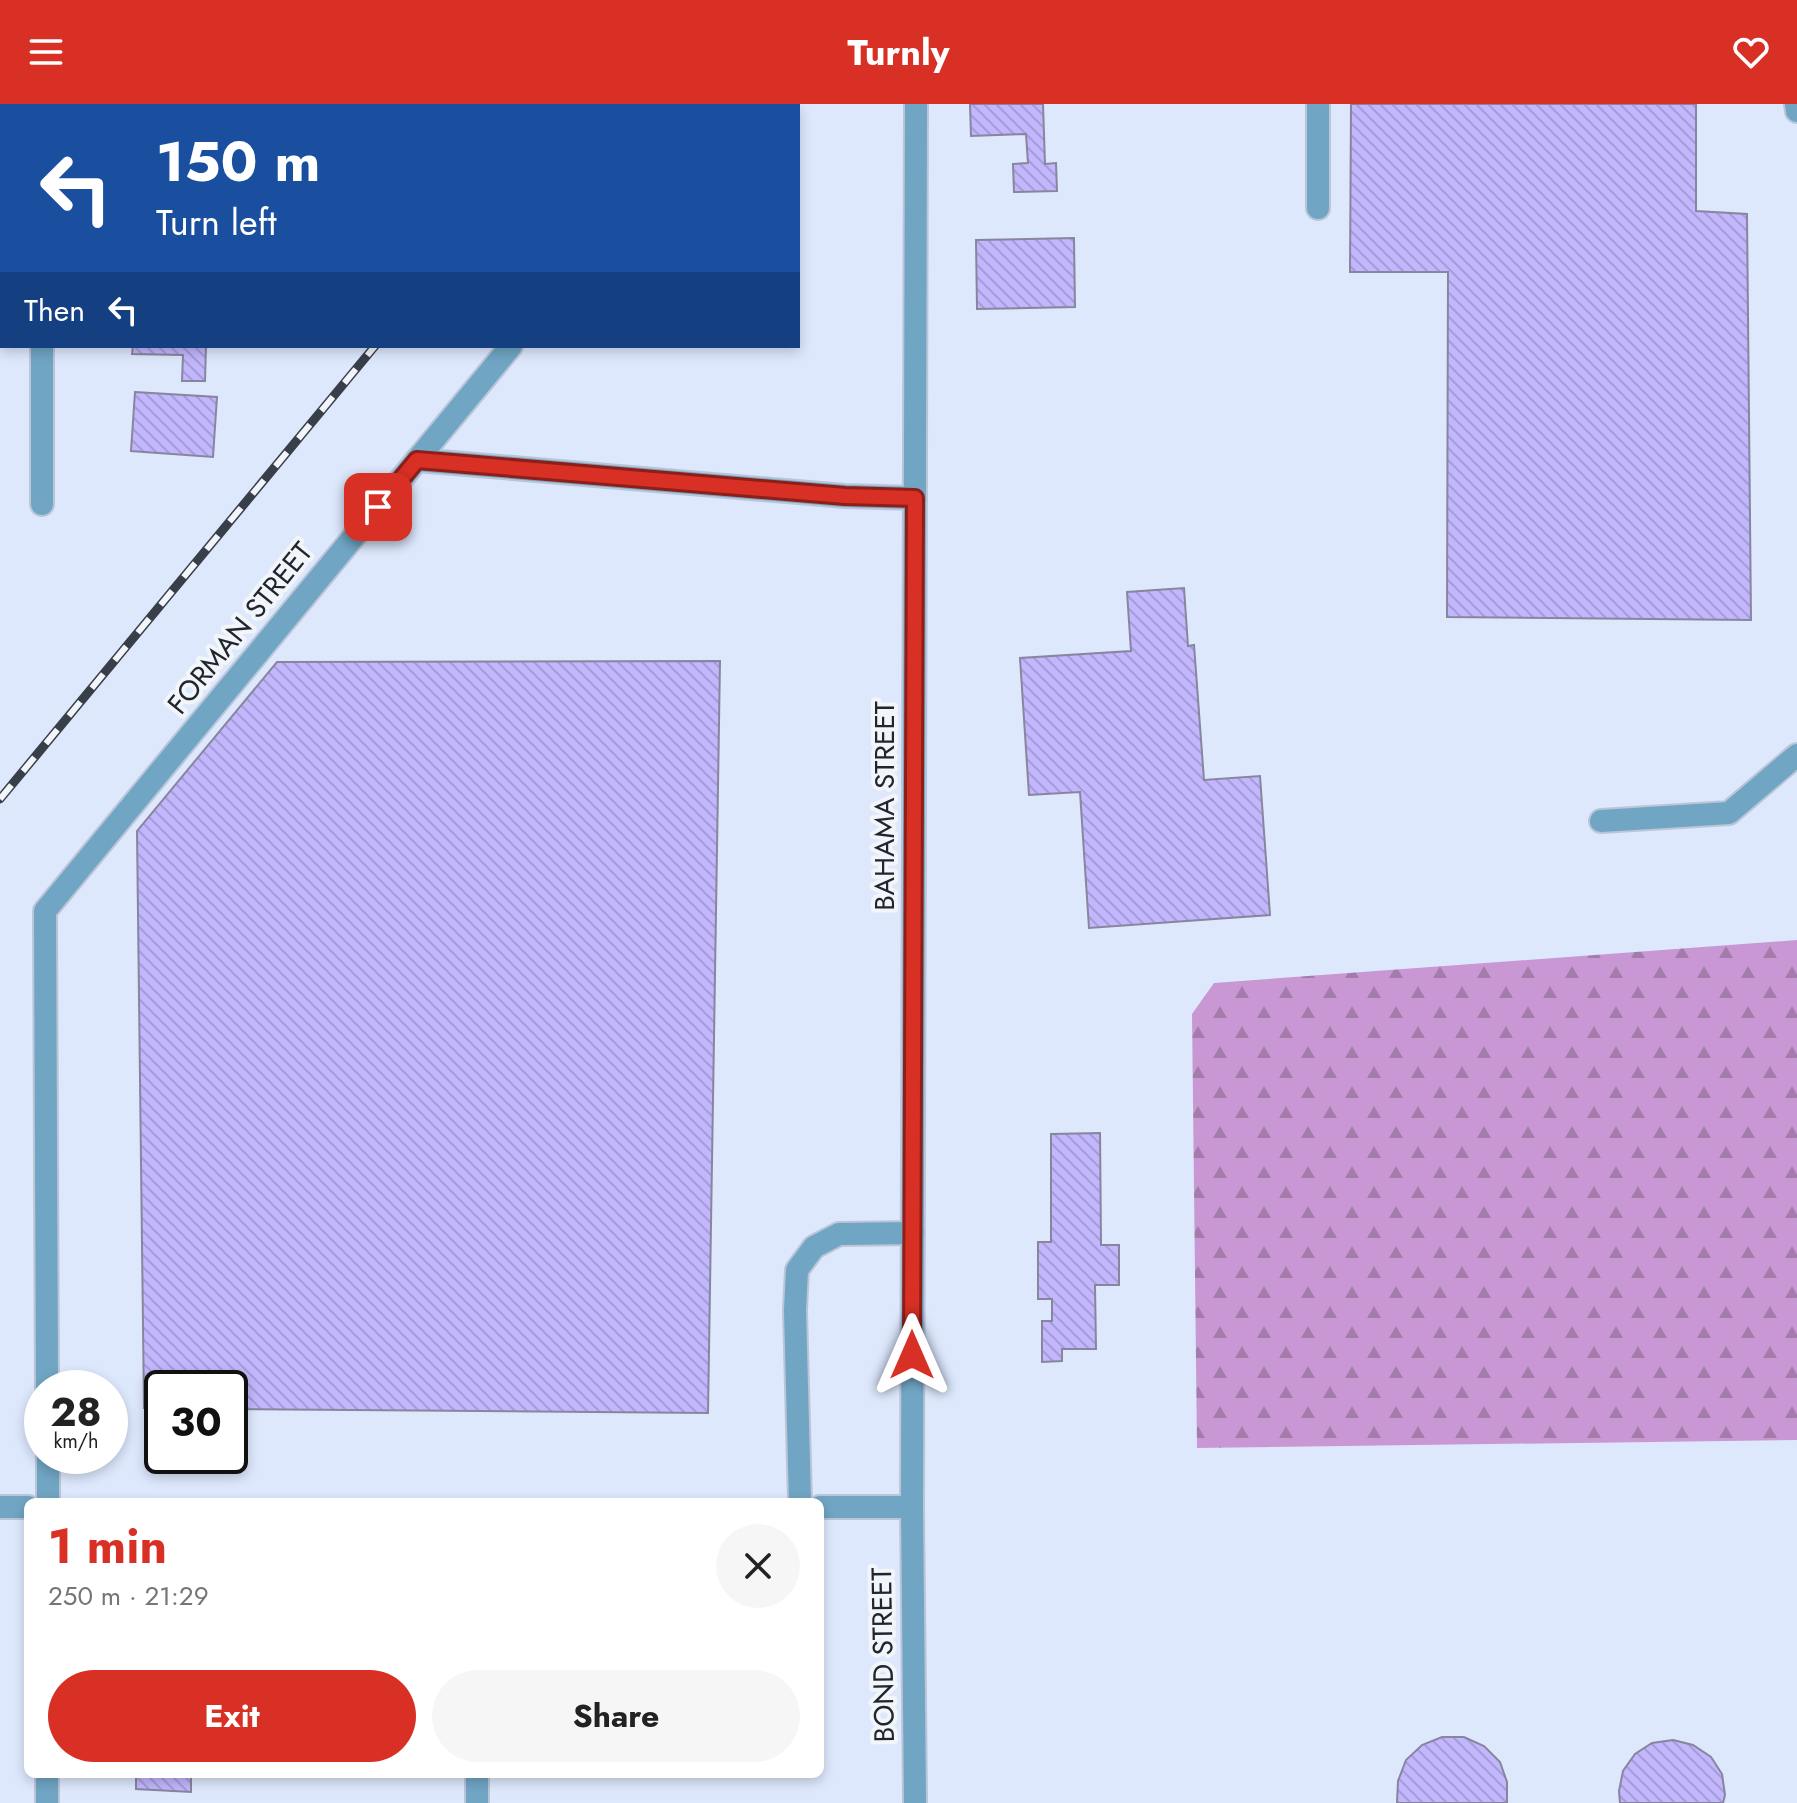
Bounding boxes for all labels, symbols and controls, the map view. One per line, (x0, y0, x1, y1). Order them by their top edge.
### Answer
text: Turnly (848, 26, 950, 78)
icon: menu (24, 30, 68, 74)
icon: heart (1729, 30, 1773, 74)
text: 150 m (156, 121, 320, 202)
icon: left (24, 136, 128, 240)
text: Turn left (156, 196, 277, 248)
icon: left (101, 288, 145, 332)
text: Then (24, 289, 85, 332)
pin (344, 473, 412, 541)
icon: arrive (356, 485, 400, 529)
street label: FORMAN STREET (158, 533, 322, 723)
street label: BAHAMA STREET (864, 701, 905, 911)
position arrow (870, 1313, 954, 1397)
speed limit sign: 30 (144, 1370, 248, 1474)
text: 28 (50, 1383, 102, 1441)
text: km/h (53, 1427, 99, 1456)
text: 1 min (48, 1512, 167, 1581)
button: close (716, 1524, 800, 1608)
street label: BOND STREET (861, 1567, 905, 1743)
text: 250 m · 21:29 (48, 1577, 209, 1615)
button: Exit (48, 1670, 416, 1762)
button: Share (432, 1670, 800, 1762)

